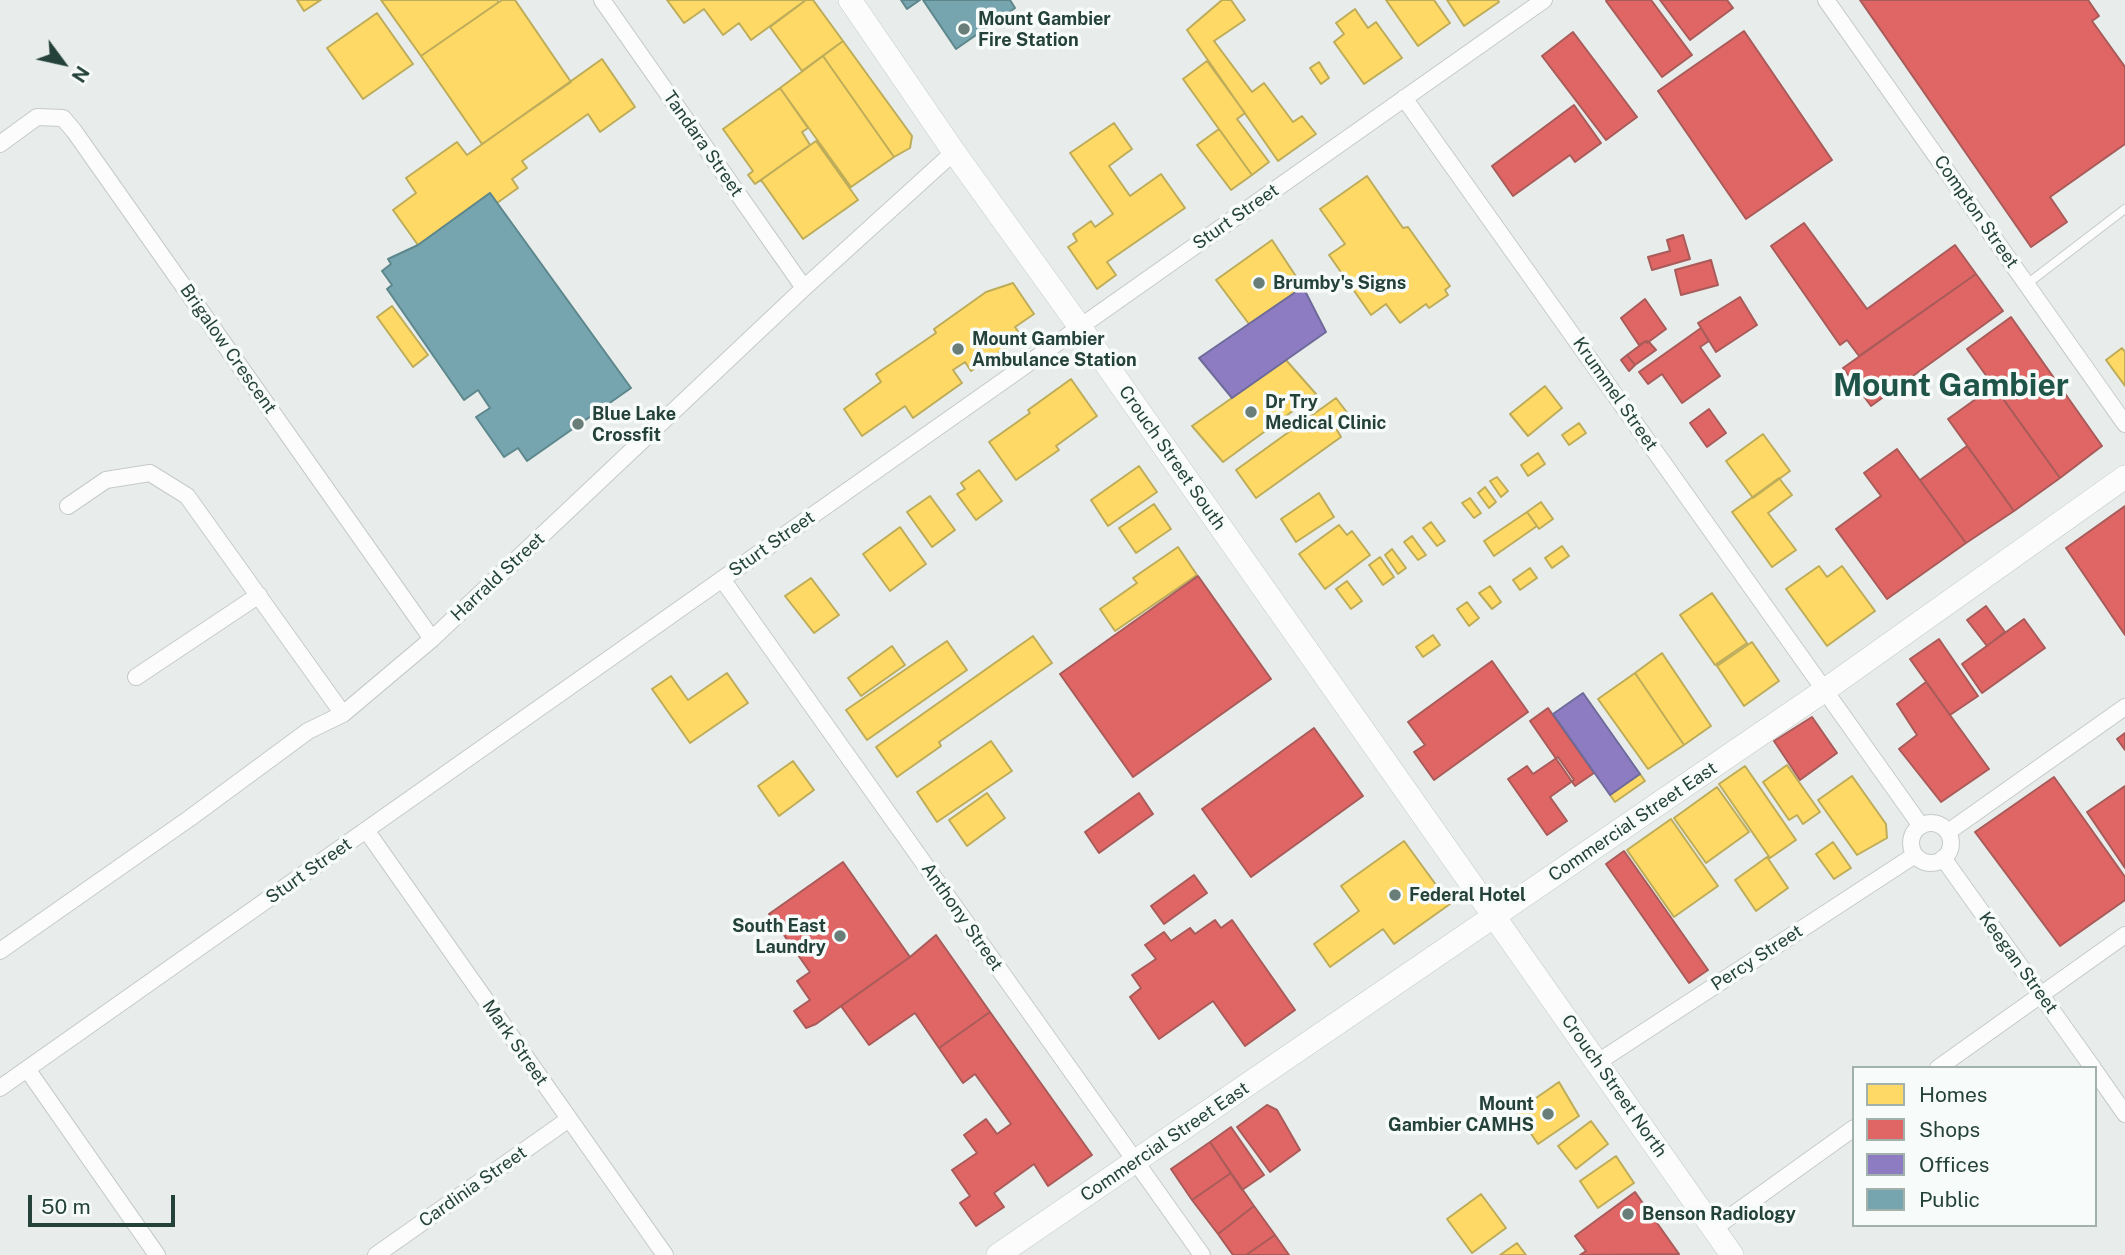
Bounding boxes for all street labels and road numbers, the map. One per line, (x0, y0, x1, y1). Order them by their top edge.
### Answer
street label: Tandara Street (659, 87, 747, 201)
street label: Compton Street (1929, 151, 2023, 273)
street label: Sturt Street (1189, 180, 1283, 254)
street label: Brigalow Crescent (175, 280, 281, 418)
street label: Krummel Street (1568, 333, 1662, 455)
street label: Crouch Street South (1114, 382, 1230, 534)
street label: Sturt Street (725, 507, 819, 581)
street label: Harrald Street (447, 528, 549, 626)
street label: Commercial Street East (1545, 758, 1721, 886)
street label: Sturt Street (262, 834, 356, 908)
street label: Anthony Street (917, 859, 1007, 975)
street label: Keegan Street (1974, 908, 2062, 1018)
street label: Percy Street (1707, 920, 1807, 996)
street label: Mark Street (477, 996, 553, 1090)
street label: Crouch Street North (1557, 1011, 1671, 1161)
street label: Commercial Street East (1077, 1078, 1253, 1206)
street label: Cardinia Street (415, 1142, 531, 1232)

